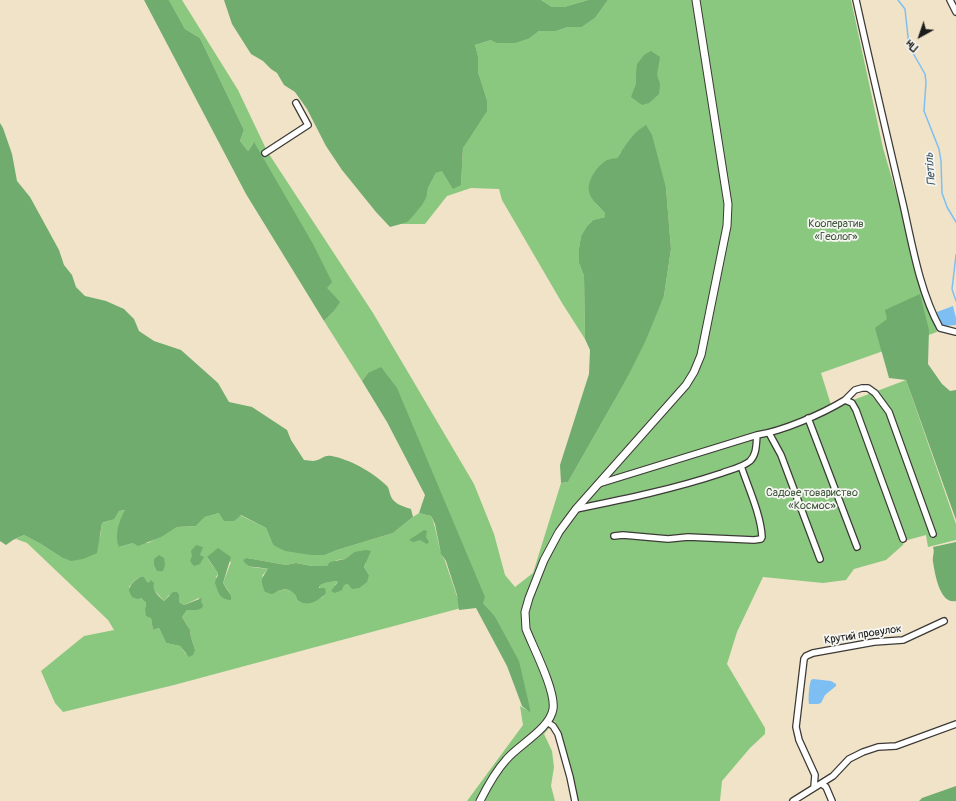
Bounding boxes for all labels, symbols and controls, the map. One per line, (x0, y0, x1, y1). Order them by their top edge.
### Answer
north arrow (900, 16, 940, 56)
text: Пн (903, 37, 921, 54)
water label: Петіль (922, 152, 940, 186)
park label: Кооператив «Геолог» (808, 217, 864, 243)
park label: Садове товариство «Космос» (766, 486, 858, 512)
street label: Крутий провулок (823, 622, 903, 648)

